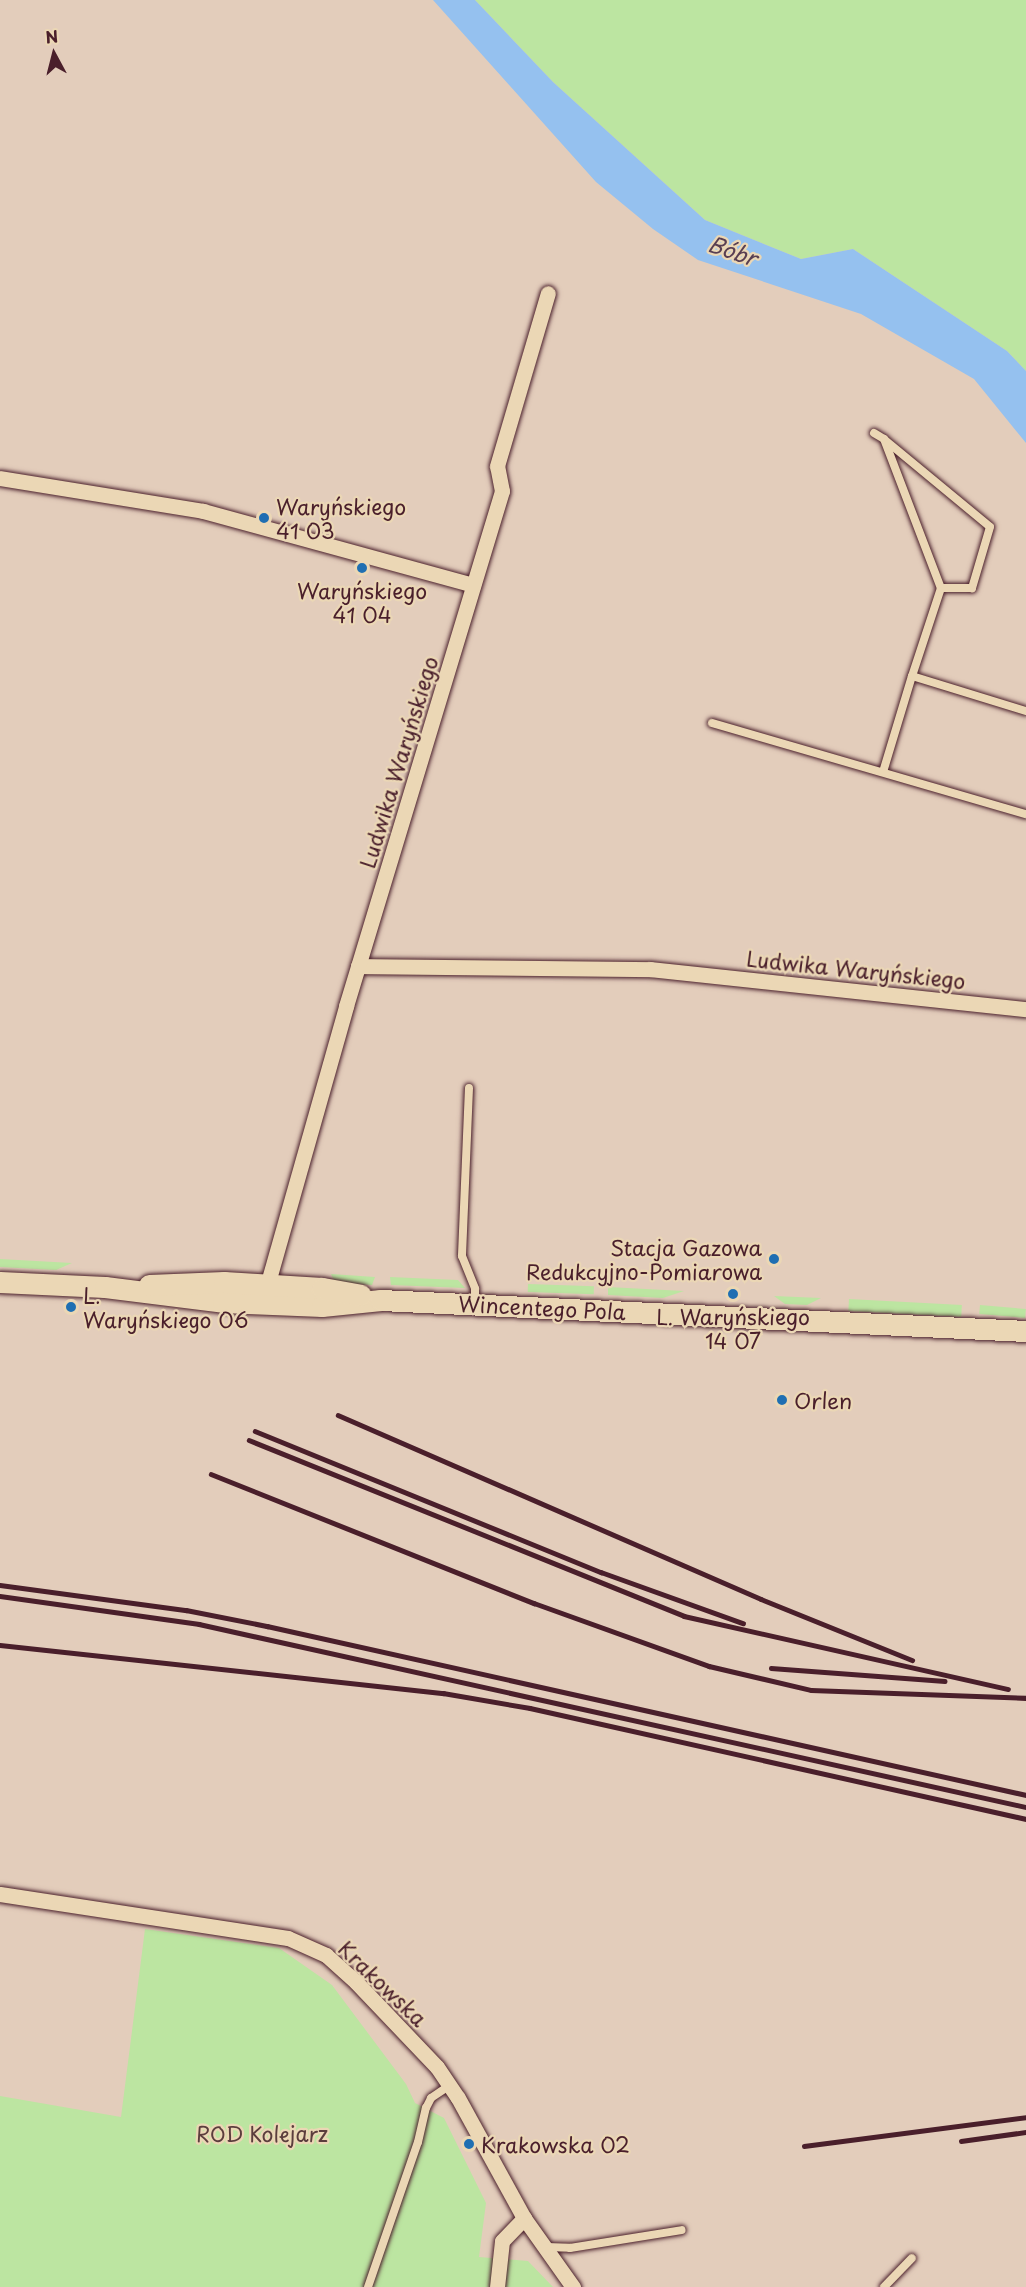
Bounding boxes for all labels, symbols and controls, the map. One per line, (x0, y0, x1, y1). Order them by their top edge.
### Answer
text: N (44, 23, 60, 49)
north arrow (24, 24, 84, 84)
water label: Bóbr (705, 229, 761, 271)
place label: Waryńskiego 41 03 (276, 493, 406, 543)
marker: Waryńskiego 41 03 (257, 511, 271, 525)
marker: Waryńskiego 41 04 (355, 561, 369, 575)
place label: Waryńskiego 41 04 (297, 577, 427, 627)
street label: Ludwika Waryńskiego (354, 653, 442, 871)
street label: Ludwika Waryńskiego (745, 945, 967, 993)
place label: Stacja Gazowa Redukcyjno-Pomiarowa (526, 1234, 762, 1284)
marker: Stacja Gazowa Redukcyjno-Pomiarowa (767, 1252, 781, 1266)
place label: L. Waryńskiego 06 (83, 1282, 250, 1332)
marker: L. Waryńskiego 14 07 (726, 1287, 740, 1301)
street label: Wincentego Pola (457, 1290, 627, 1324)
marker: L. Waryńskiego 06 (64, 1300, 78, 1314)
place label: L. Waryńskiego 14 07 (656, 1303, 810, 1353)
place label: Orlen (794, 1387, 852, 1413)
marker: Orlen (775, 1393, 789, 1407)
street label: Krakowska (334, 1935, 432, 2031)
park label: ROD Kolejarz (195, 2120, 329, 2146)
place label: Krakowska 02 (481, 2131, 630, 2157)
marker: Krakowska 02 (462, 2137, 476, 2151)

